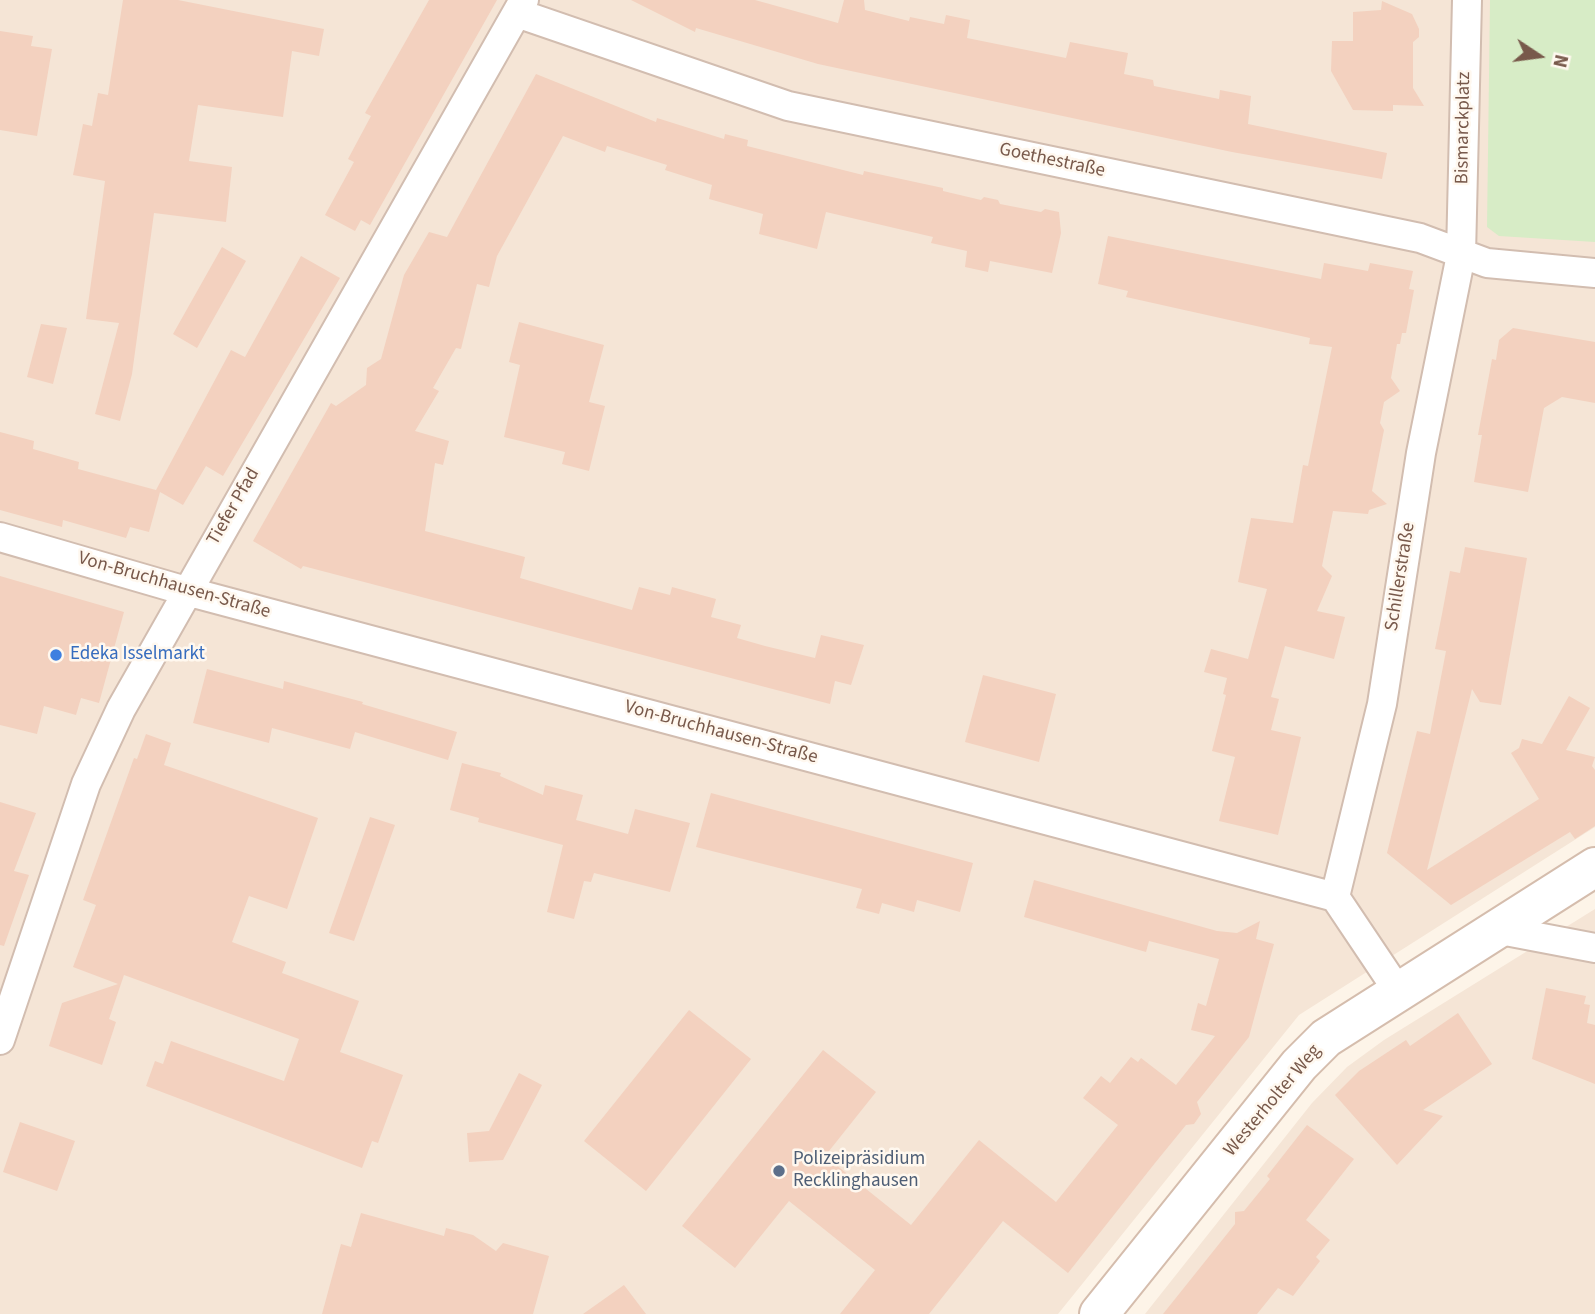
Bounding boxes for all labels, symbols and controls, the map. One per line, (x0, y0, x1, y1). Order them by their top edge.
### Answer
north arrow (1504, 21, 1574, 91)
text: N (1545, 52, 1575, 70)
street label: Bismarckplatz (1452, 71, 1476, 185)
street label: Goethestraße (997, 139, 1107, 183)
street label: Tiefer Pfad (203, 464, 265, 550)
street label: Schillerstraße (1381, 521, 1421, 633)
street label: Von-Bruchhausen-Straße (75, 548, 273, 624)
place label: Edeka Isselmarkt (70, 644, 205, 666)
marker: Edeka Isselmarkt (48, 647, 64, 663)
street label: Von-Bruchhausen-Straße (622, 696, 820, 770)
street label: Westerholter Weg (1219, 1040, 1327, 1162)
place label: Polizeipräsidium Recklinghausen (793, 1149, 925, 1193)
marker: Polizeipräsidium Recklinghausen (771, 1163, 787, 1179)

